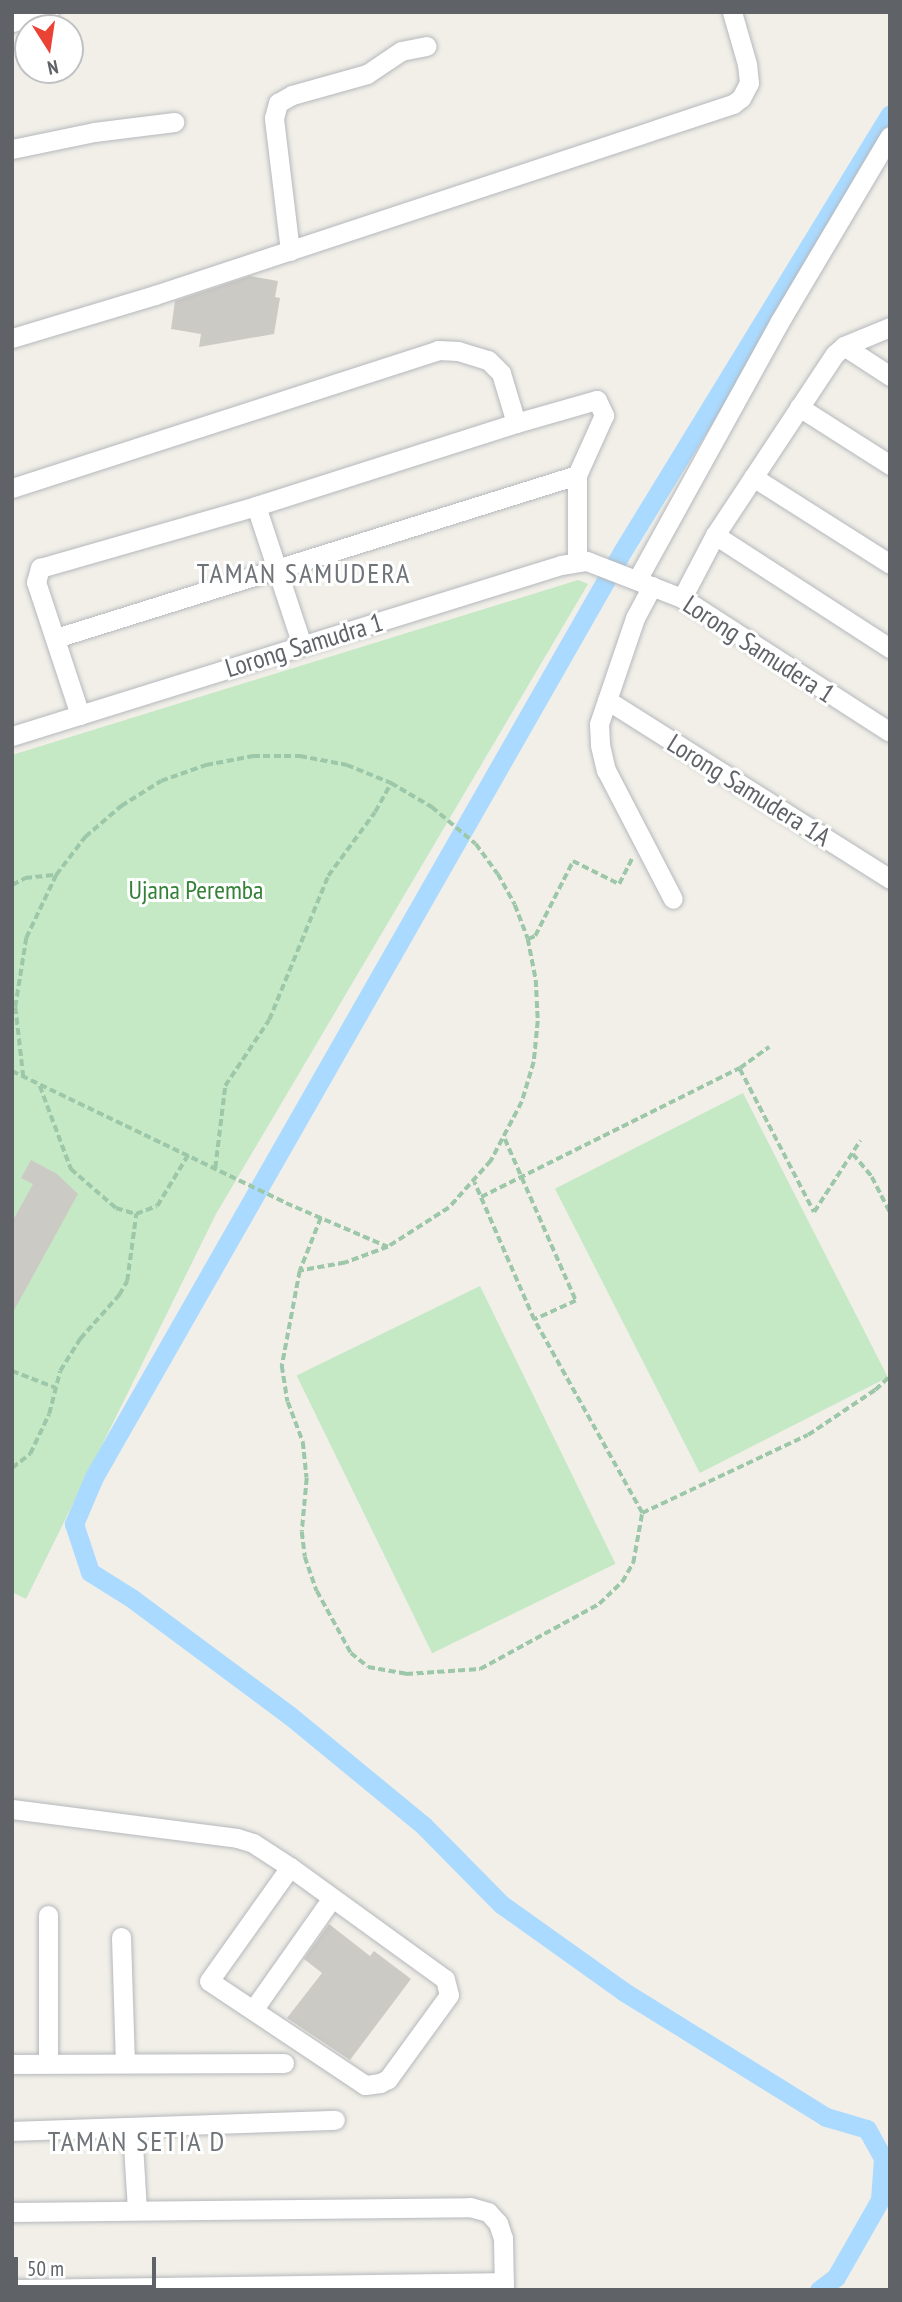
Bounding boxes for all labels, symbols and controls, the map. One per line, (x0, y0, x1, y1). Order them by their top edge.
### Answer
north arrow (14, 14, 84, 84)
text: N (45, 55, 60, 80)
district label: TAMAN SAMUDERA (198, 556, 410, 590)
street label: Lorong Samudera 1 (678, 589, 840, 709)
street label: Lorong Samudra 1 (221, 606, 387, 684)
street label: Lorong Samudera 1A (662, 727, 836, 853)
park label: Ujana Peremba (128, 874, 264, 906)
district label: TAMAN SETIA D (49, 2124, 225, 2158)
scale bar (18, 2242, 159, 2286)
text: 50 m (27, 2255, 64, 2282)

